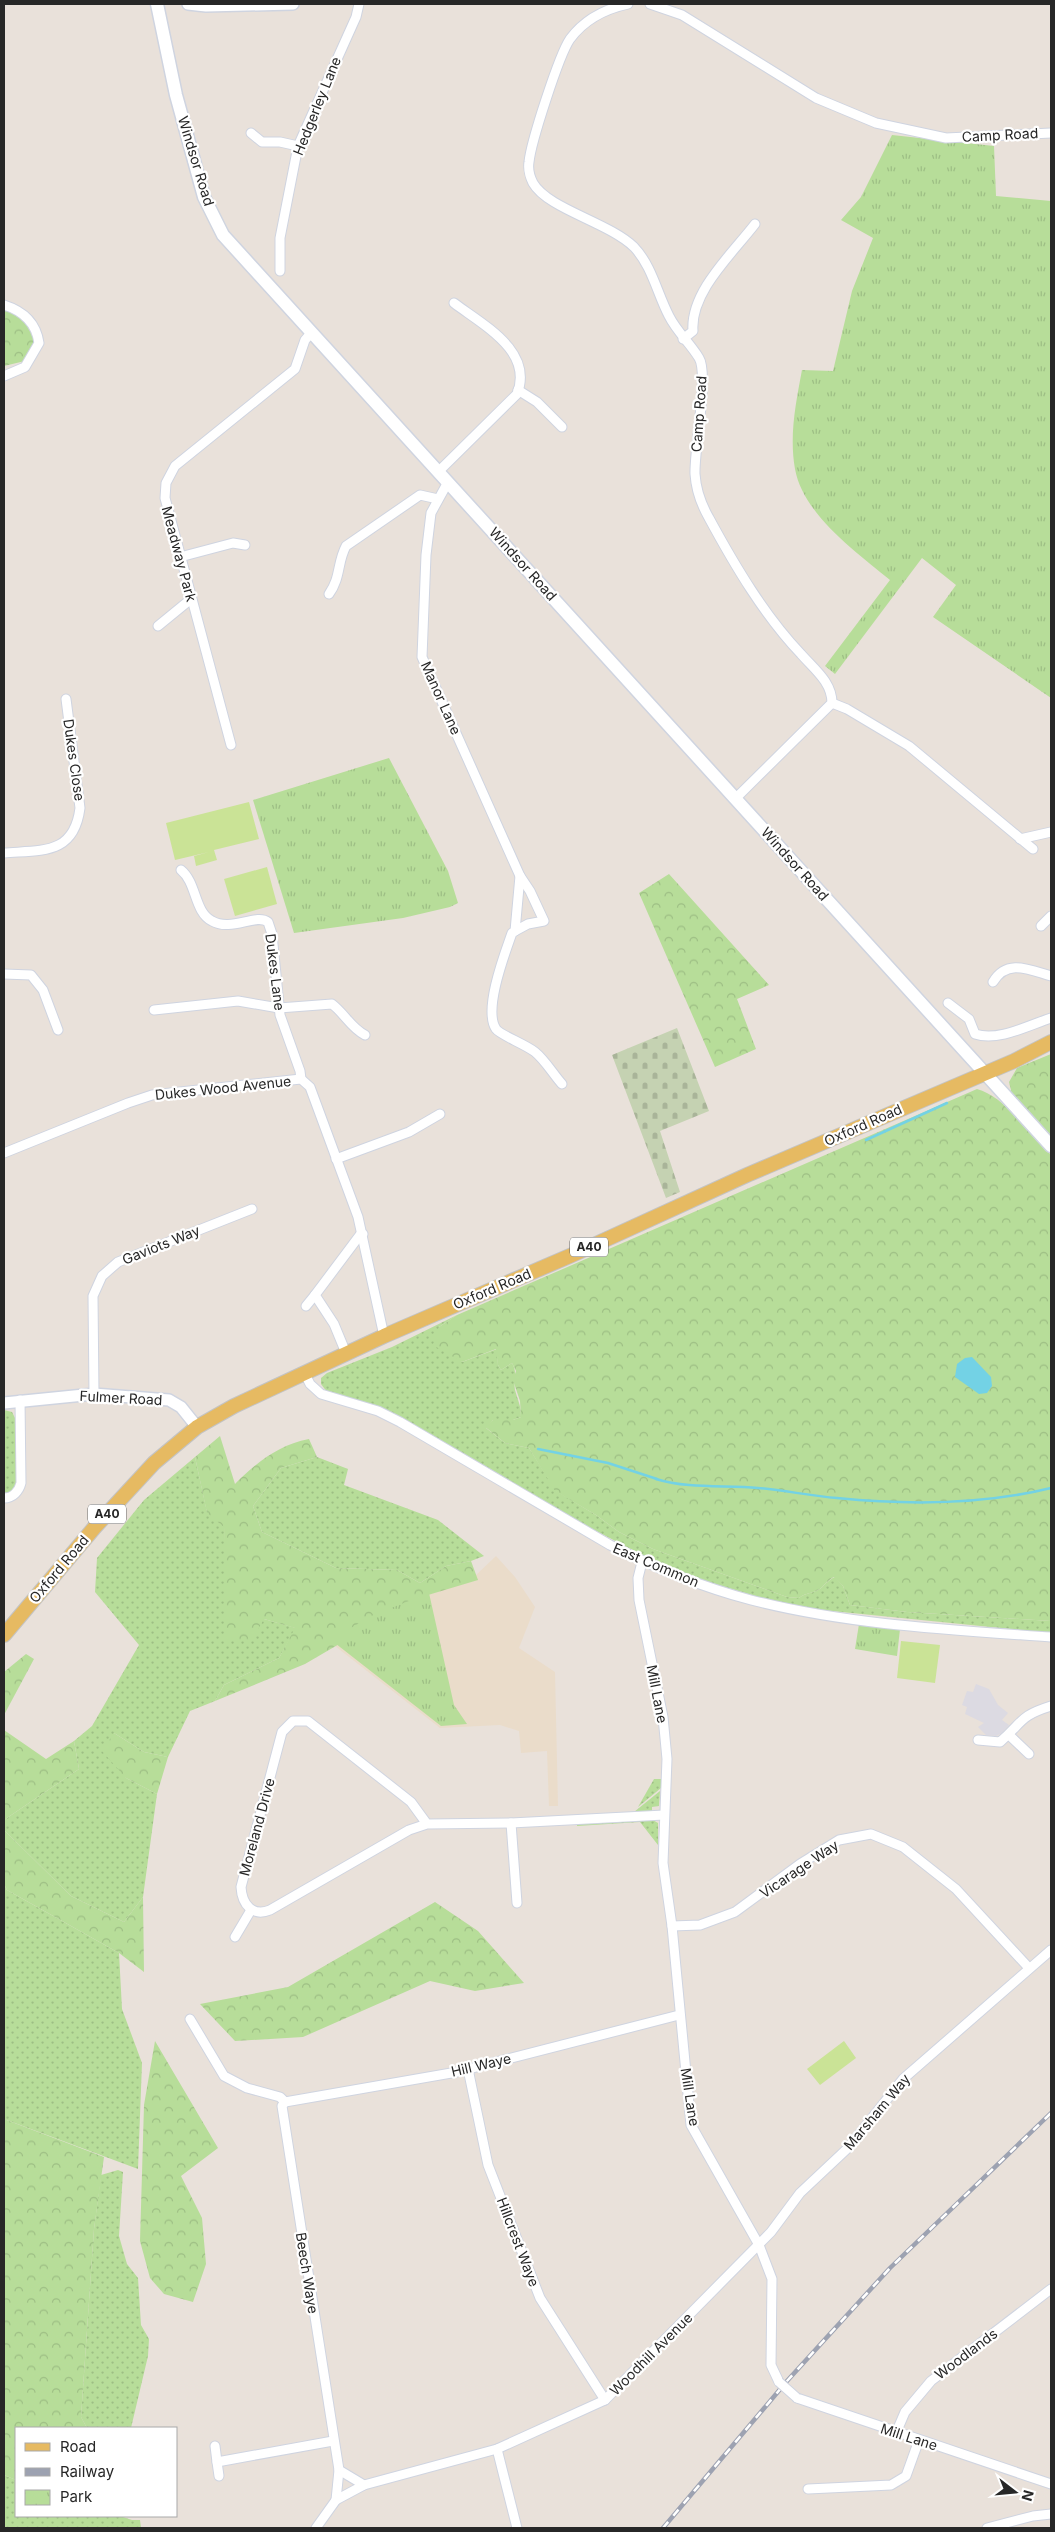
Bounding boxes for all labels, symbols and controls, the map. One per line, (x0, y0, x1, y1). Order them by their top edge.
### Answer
street label: Hedgerley Lane (289, 54, 344, 158)
street label: Windsor Road (175, 114, 218, 208)
street label: Camp Road (961, 124, 1039, 145)
street label: Camp Road (687, 375, 710, 453)
street label: Meadway Park (159, 504, 200, 604)
street label: Windsor Road (486, 523, 561, 604)
street label: Manor Lane (418, 658, 465, 737)
street label: Dukes Close (60, 718, 89, 802)
street label: Windsor Road (758, 823, 833, 904)
street label: Dukes Lane (262, 932, 289, 1011)
street label: Dukes Wood Avenue (154, 1072, 292, 1103)
street label: Oxford Road (821, 1100, 904, 1149)
street label: Gaviots Way (120, 1221, 202, 1268)
road number: A40 (570, 1238, 608, 1256)
street label: Oxford Road (450, 1264, 533, 1313)
street label: Fulmer Road (79, 1387, 163, 1408)
road number: A40 (88, 1505, 126, 1524)
street label: Oxford Road (25, 1531, 92, 1606)
street label: East Common (611, 1539, 702, 1590)
street label: Mill Lane (644, 1663, 671, 1724)
street label: Moreland Drive (235, 1776, 278, 1878)
street label: Vicarage Way (756, 1836, 841, 1901)
street label: Hill Waye (449, 2049, 513, 2080)
street label: Mill Lane (677, 2066, 704, 2127)
street label: Marsham Way (840, 2070, 913, 2153)
street label: Hillcrest Waye (494, 2195, 543, 2289)
street label: Beech Waye (293, 2231, 322, 2315)
street label: Woodhill Avenue (606, 2309, 696, 2399)
street label: Woodlands (931, 2325, 1000, 2383)
street label: Mill Lane (878, 2419, 940, 2454)
legend (15, 2427, 178, 2517)
text: Road (60, 2437, 96, 2456)
text: Railway (60, 2462, 115, 2481)
north arrow (990, 2467, 1040, 2517)
text: Park (60, 2487, 93, 2506)
text: N (1018, 2488, 1038, 2503)

